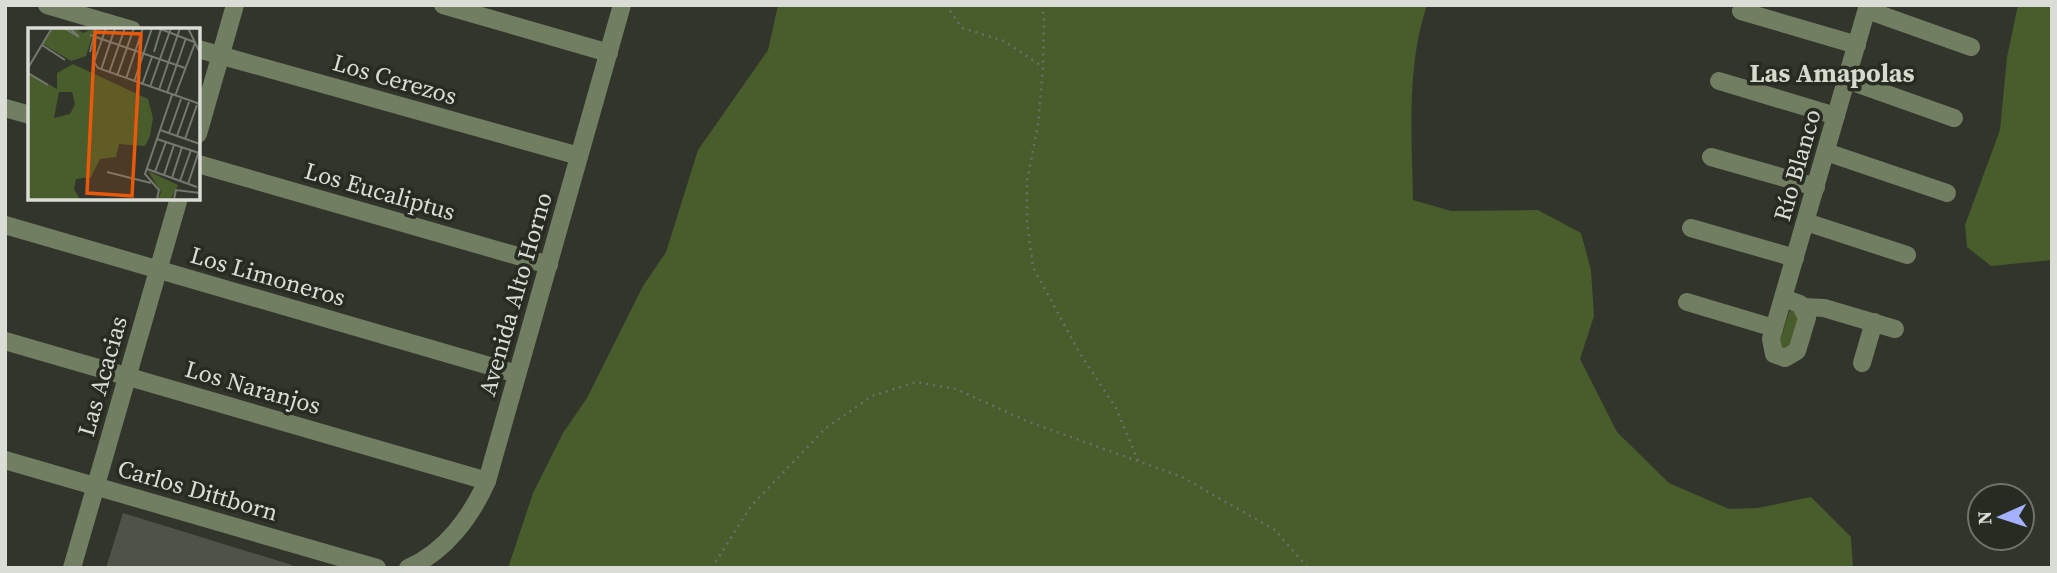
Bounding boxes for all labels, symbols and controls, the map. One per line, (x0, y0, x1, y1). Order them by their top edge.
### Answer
inset map (28, 28, 200, 200)
street label: Los Cerezos (329, 46, 461, 112)
district label: Las Amapolas (1750, 55, 1915, 91)
street label: Río Blanco (1765, 105, 1829, 225)
street label: Los Eucaliptus (301, 154, 459, 228)
street label: Avenida Alto Horno (470, 188, 560, 400)
street label: Los Limoneros (187, 238, 349, 314)
street label: Las Acacias (69, 312, 135, 440)
street label: Los Naranjos (181, 352, 325, 422)
street label: Carlos Dittborn (114, 451, 282, 529)
north arrow (1966, 482, 2036, 552)
text: N (1971, 510, 1997, 525)

